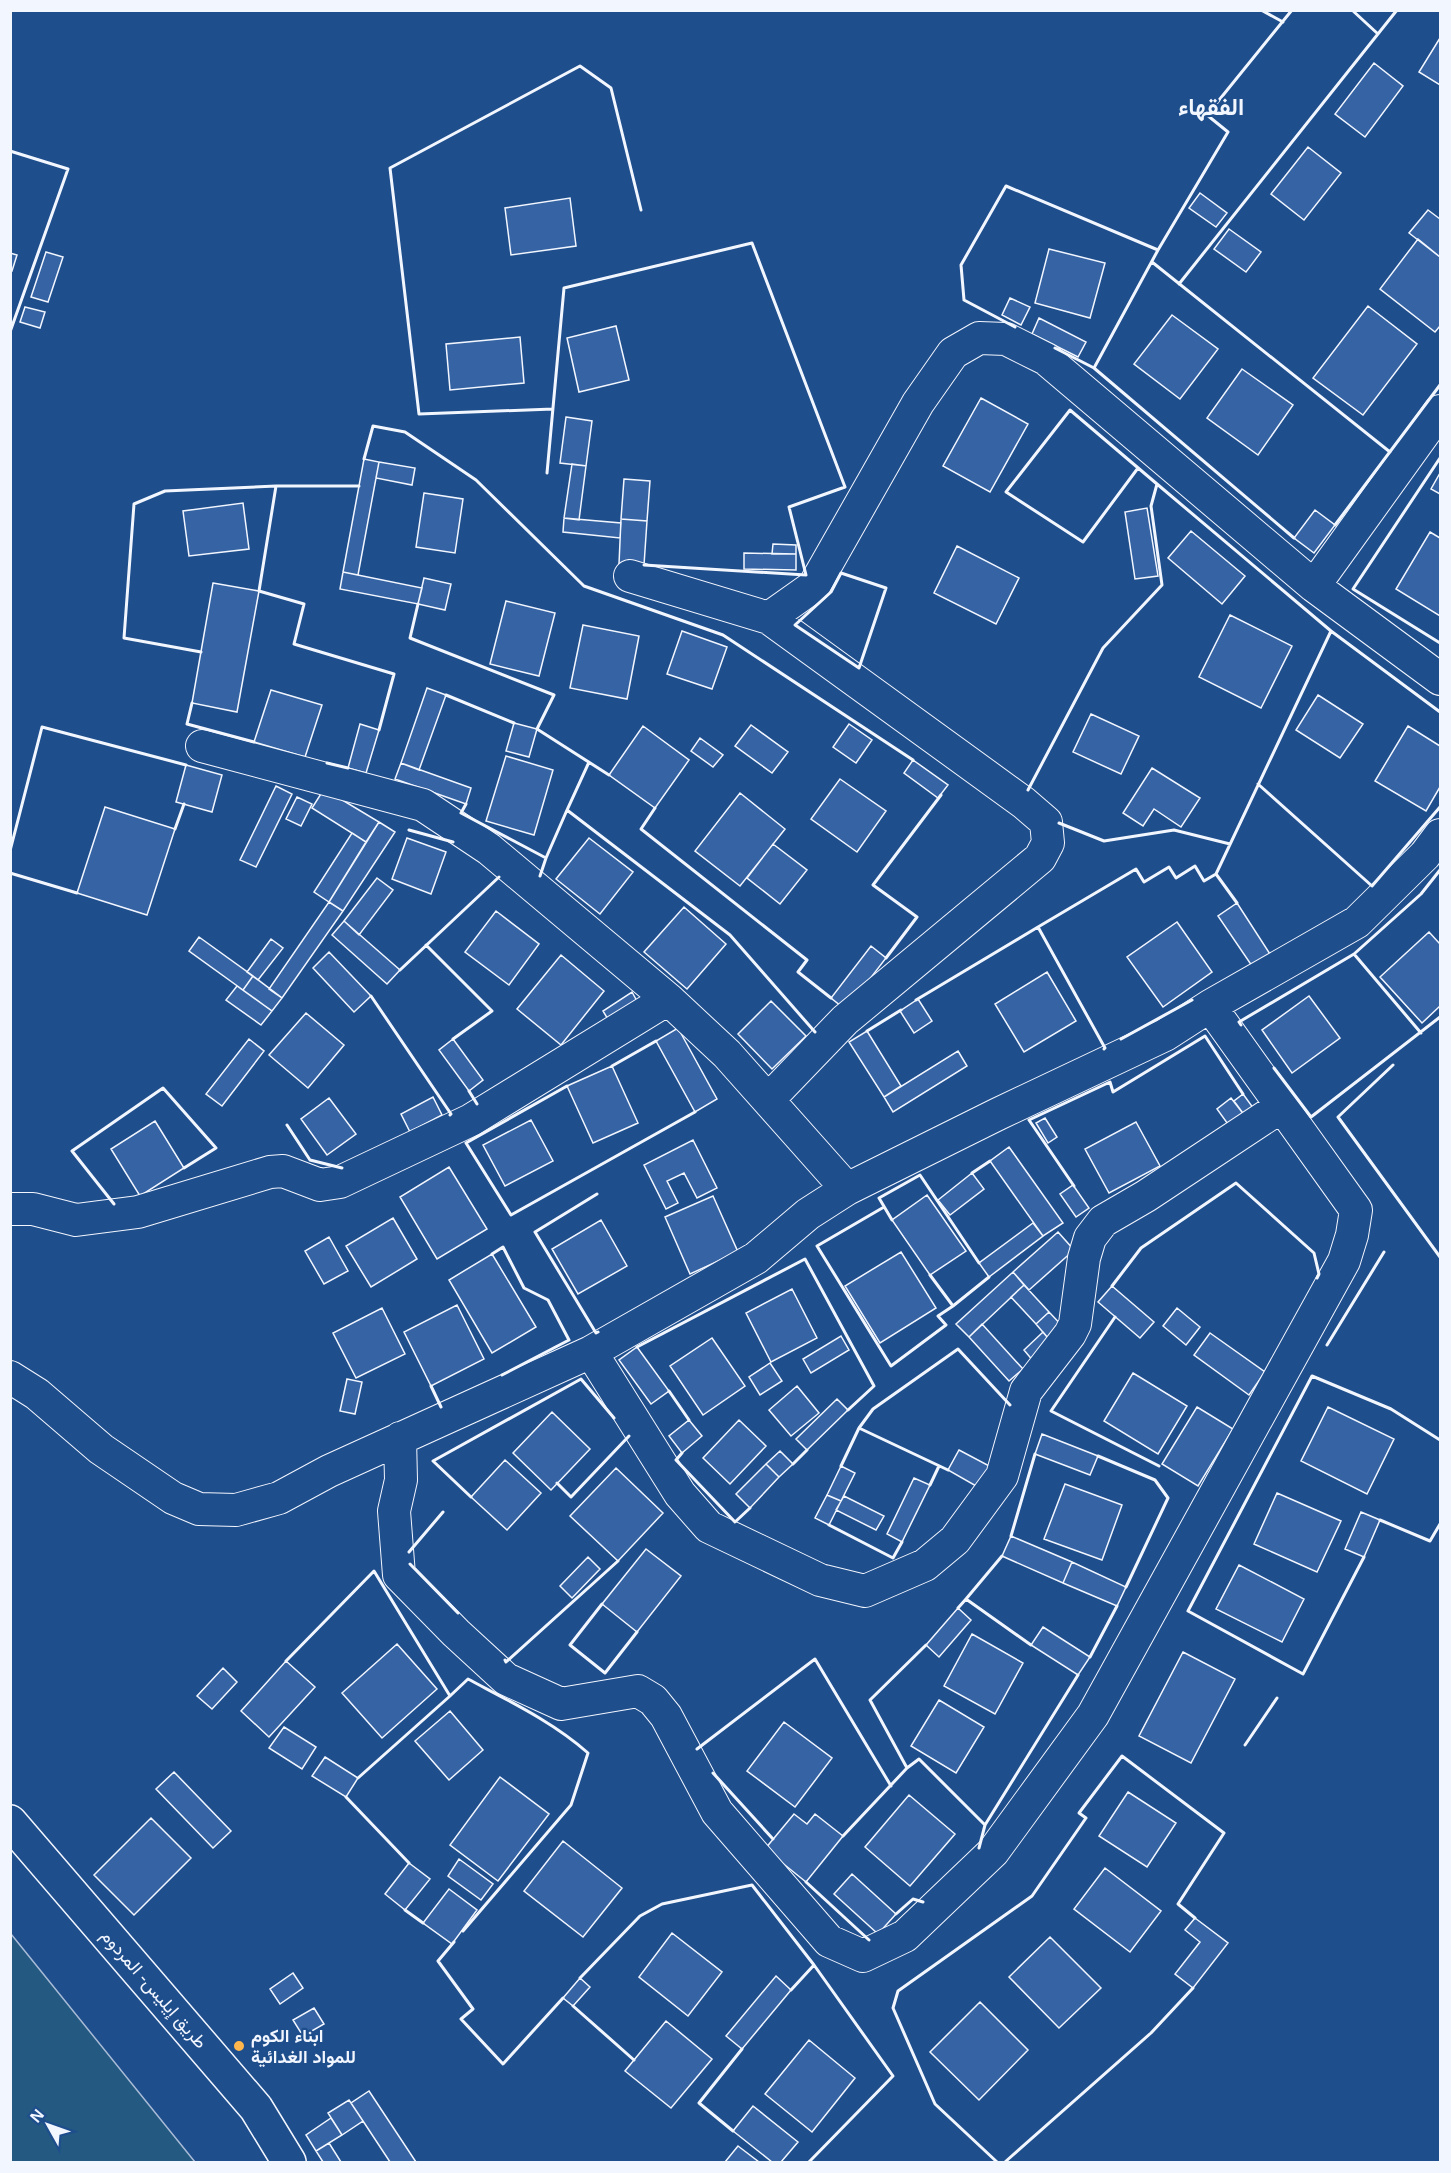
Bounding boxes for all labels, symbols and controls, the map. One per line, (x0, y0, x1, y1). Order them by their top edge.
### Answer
district label: الفقهاء (1178, 93, 1244, 122)
street label: طريق إيليس- المردوم (95, 1925, 211, 2054)
place label: ابناء الكوم للمواد الغدائية (251, 2026, 356, 2068)
marker: ابناء الكوم للمواد الغدائية (232, 2039, 246, 2053)
north arrow (18, 2095, 78, 2155)
text: N (27, 2106, 47, 2126)

